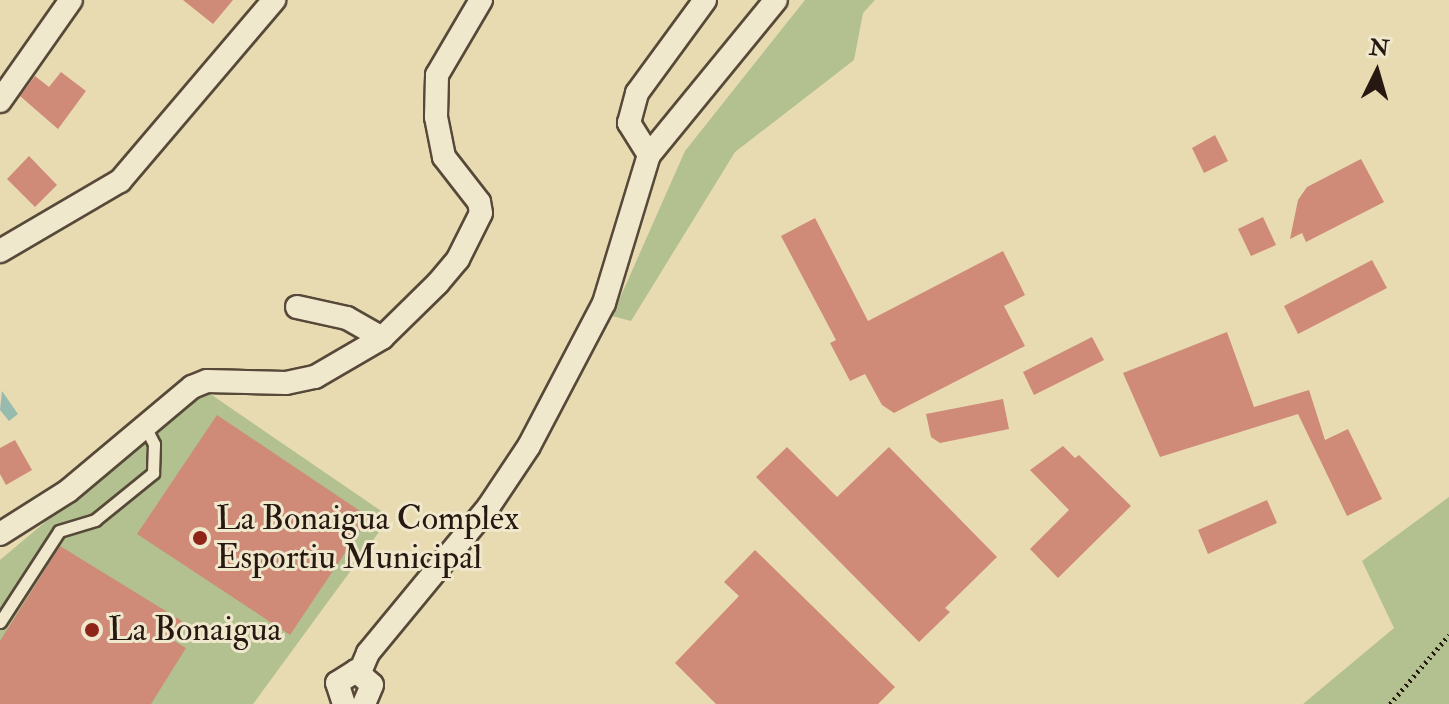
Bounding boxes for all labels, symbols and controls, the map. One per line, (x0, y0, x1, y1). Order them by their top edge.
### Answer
north arrow (1337, 32, 1417, 112)
text: N (1368, 33, 1390, 63)
place label: La Bonaigua Complex Esportiu Municipal (216, 498, 519, 578)
marker: La Bonaigua Complex Esportiu Municipal (191, 529, 209, 547)
place label: La Bonaigua (108, 610, 282, 650)
marker: La Bonaigua (83, 621, 101, 639)

